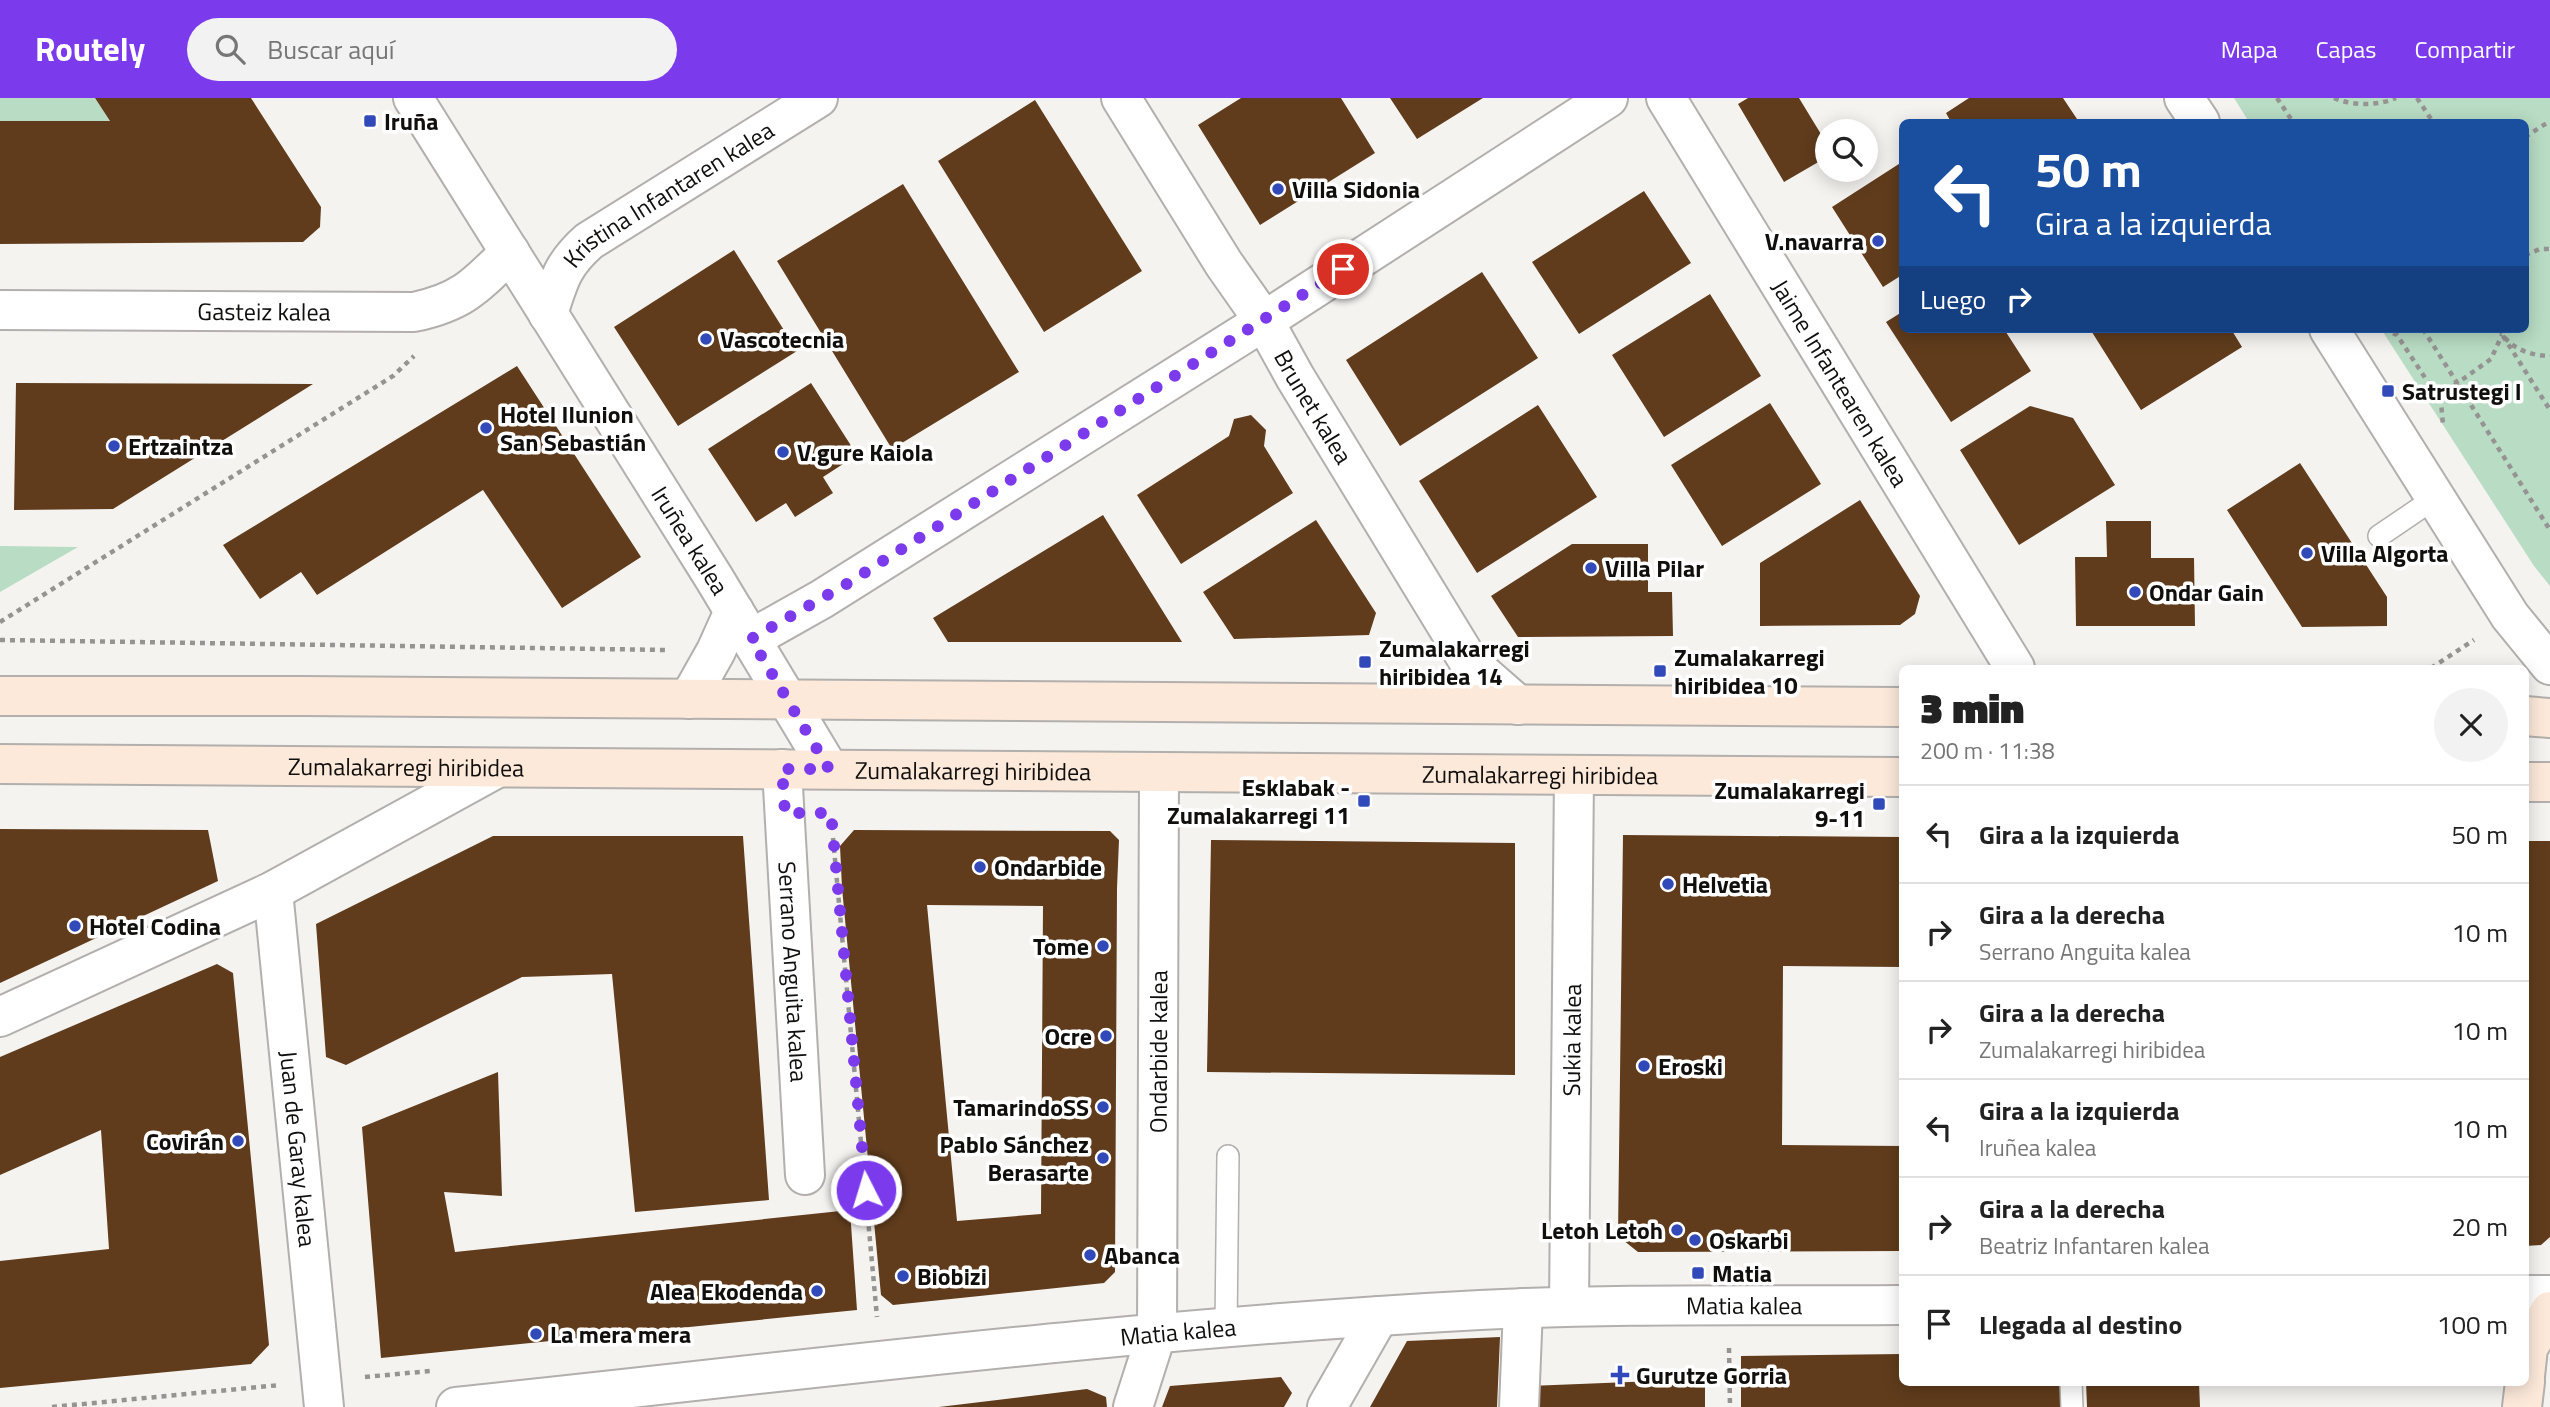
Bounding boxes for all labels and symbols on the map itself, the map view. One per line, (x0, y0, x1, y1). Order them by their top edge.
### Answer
place label: Iruña (384, 103, 439, 139)
street label: Kristina Infantaren kalea (554, 112, 781, 275)
marker: Iruña (362, 113, 378, 129)
place label: Villa Sidonia (1292, 171, 1420, 207)
marker: Villa Sidonia (1270, 181, 1286, 197)
place label: V.navarra (1765, 223, 1864, 259)
marker: V.navarra (1870, 233, 1886, 249)
pin (1313, 239, 1373, 299)
street label: Jaime Infantearen kalea (1763, 272, 1918, 494)
street label: Gasteiz kalea (197, 293, 331, 330)
place label: Vascotecnia (720, 321, 844, 357)
marker: Vascotecnia (698, 331, 714, 347)
street label: Brunet kalea (1265, 343, 1362, 471)
place label: Satrustegi I (2402, 373, 2522, 409)
marker: Satrustegi I (2380, 383, 2396, 399)
place label: Hotel Ilunion San Sebastián (500, 396, 646, 460)
marker: Hotel Ilunion San Sebastián (478, 420, 494, 436)
place label: Ertzaintza (128, 428, 233, 464)
place label: V.gure Kaiola (797, 434, 933, 470)
marker: Ertzaintza (106, 438, 122, 454)
marker: V.gure Kaiola (775, 444, 791, 460)
street label: Iruñea kalea (643, 479, 738, 602)
place label: Villa Algorta (2321, 535, 2449, 571)
marker: Villa Algorta (2299, 545, 2315, 561)
place label: Villa Pilar (1605, 550, 1704, 586)
marker: Villa Pilar (1583, 560, 1599, 576)
place label: Ondar Gain (2149, 574, 2264, 610)
marker: Ondar Gain (2127, 584, 2143, 600)
place label: Zumalakarregi hiribidea 14 (1379, 630, 1530, 694)
place label: Zumalakarregi hiribidea 10 (1674, 639, 1825, 703)
marker: Zumalakarregi hiribidea 14 (1357, 654, 1373, 670)
marker: Zumalakarregi hiribidea 10 (1652, 663, 1668, 679)
street label: Zumalakarregi hiribidea (288, 748, 524, 786)
street label: Zumalakarregi hiribidea (855, 752, 1091, 789)
street label: Zumalakarregi hiribidea (1422, 756, 1658, 793)
place label: Esklabak - Zumalakarregi 11 (1167, 769, 1350, 833)
place label: Zumalakarregi 9-11 (1714, 772, 1865, 836)
marker: Esklabak - Zumalakarregi 11 (1356, 793, 1372, 809)
marker: Zumalakarregi 9-11 (1871, 796, 1887, 812)
place label: Ondarbide (994, 849, 1102, 885)
marker: Ondarbide (972, 859, 988, 875)
street label: Serrano Anguita kalea (769, 860, 818, 1083)
place label: Helvetia (1682, 866, 1768, 902)
marker: Helvetia (1660, 876, 1676, 892)
place label: Hotel Codina (89, 908, 221, 944)
marker: Hotel Codina (67, 918, 83, 934)
place label: Tome (1033, 928, 1089, 964)
marker: Tome (1095, 938, 1111, 954)
street label: Ondarbide kalea (1140, 970, 1176, 1133)
street label: Sukia kalea (1553, 983, 1590, 1097)
place label: Ocre (1044, 1018, 1092, 1054)
marker: Ocre (1098, 1028, 1114, 1044)
place label: Eroski (1658, 1048, 1723, 1084)
street label: Juan de Garay kalea (271, 1049, 326, 1249)
marker: Eroski (1636, 1058, 1652, 1074)
place label: TamarindoSS (953, 1089, 1089, 1125)
marker: TamarindoSS (1095, 1099, 1111, 1115)
place label: Covirán (146, 1123, 224, 1159)
place label: Pablo Sánchez Berasarte (939, 1126, 1089, 1190)
marker: Covirán (230, 1133, 246, 1149)
marker: Pablo Sánchez Berasarte (1095, 1150, 1111, 1166)
position arrow (829, 1153, 903, 1227)
place label: Letoh Letoh (1541, 1212, 1663, 1248)
marker: Letoh Letoh (1669, 1222, 1685, 1238)
place label: Oskarbi (1709, 1222, 1789, 1258)
marker: Oskarbi (1687, 1232, 1703, 1248)
place label: Abanca (1104, 1237, 1180, 1273)
marker: Abanca (1082, 1247, 1098, 1263)
place label: Matia (1712, 1255, 1772, 1291)
place label: Biobizi (917, 1258, 987, 1294)
marker: Matia (1690, 1265, 1706, 1281)
marker: Biobizi (895, 1268, 911, 1284)
place label: Alea Ekodenda (650, 1273, 803, 1309)
marker: Alea Ekodenda (809, 1283, 825, 1299)
street label: Matia kalea (1686, 1287, 1802, 1323)
street label: Matia kalea (1118, 1309, 1238, 1355)
place label: La mera mera (550, 1316, 691, 1352)
marker: La mera mera (528, 1326, 544, 1342)
place label: Gurutze Gorria (1636, 1357, 1787, 1393)
marker: Gurutze Gorria (1610, 1365, 1630, 1385)

